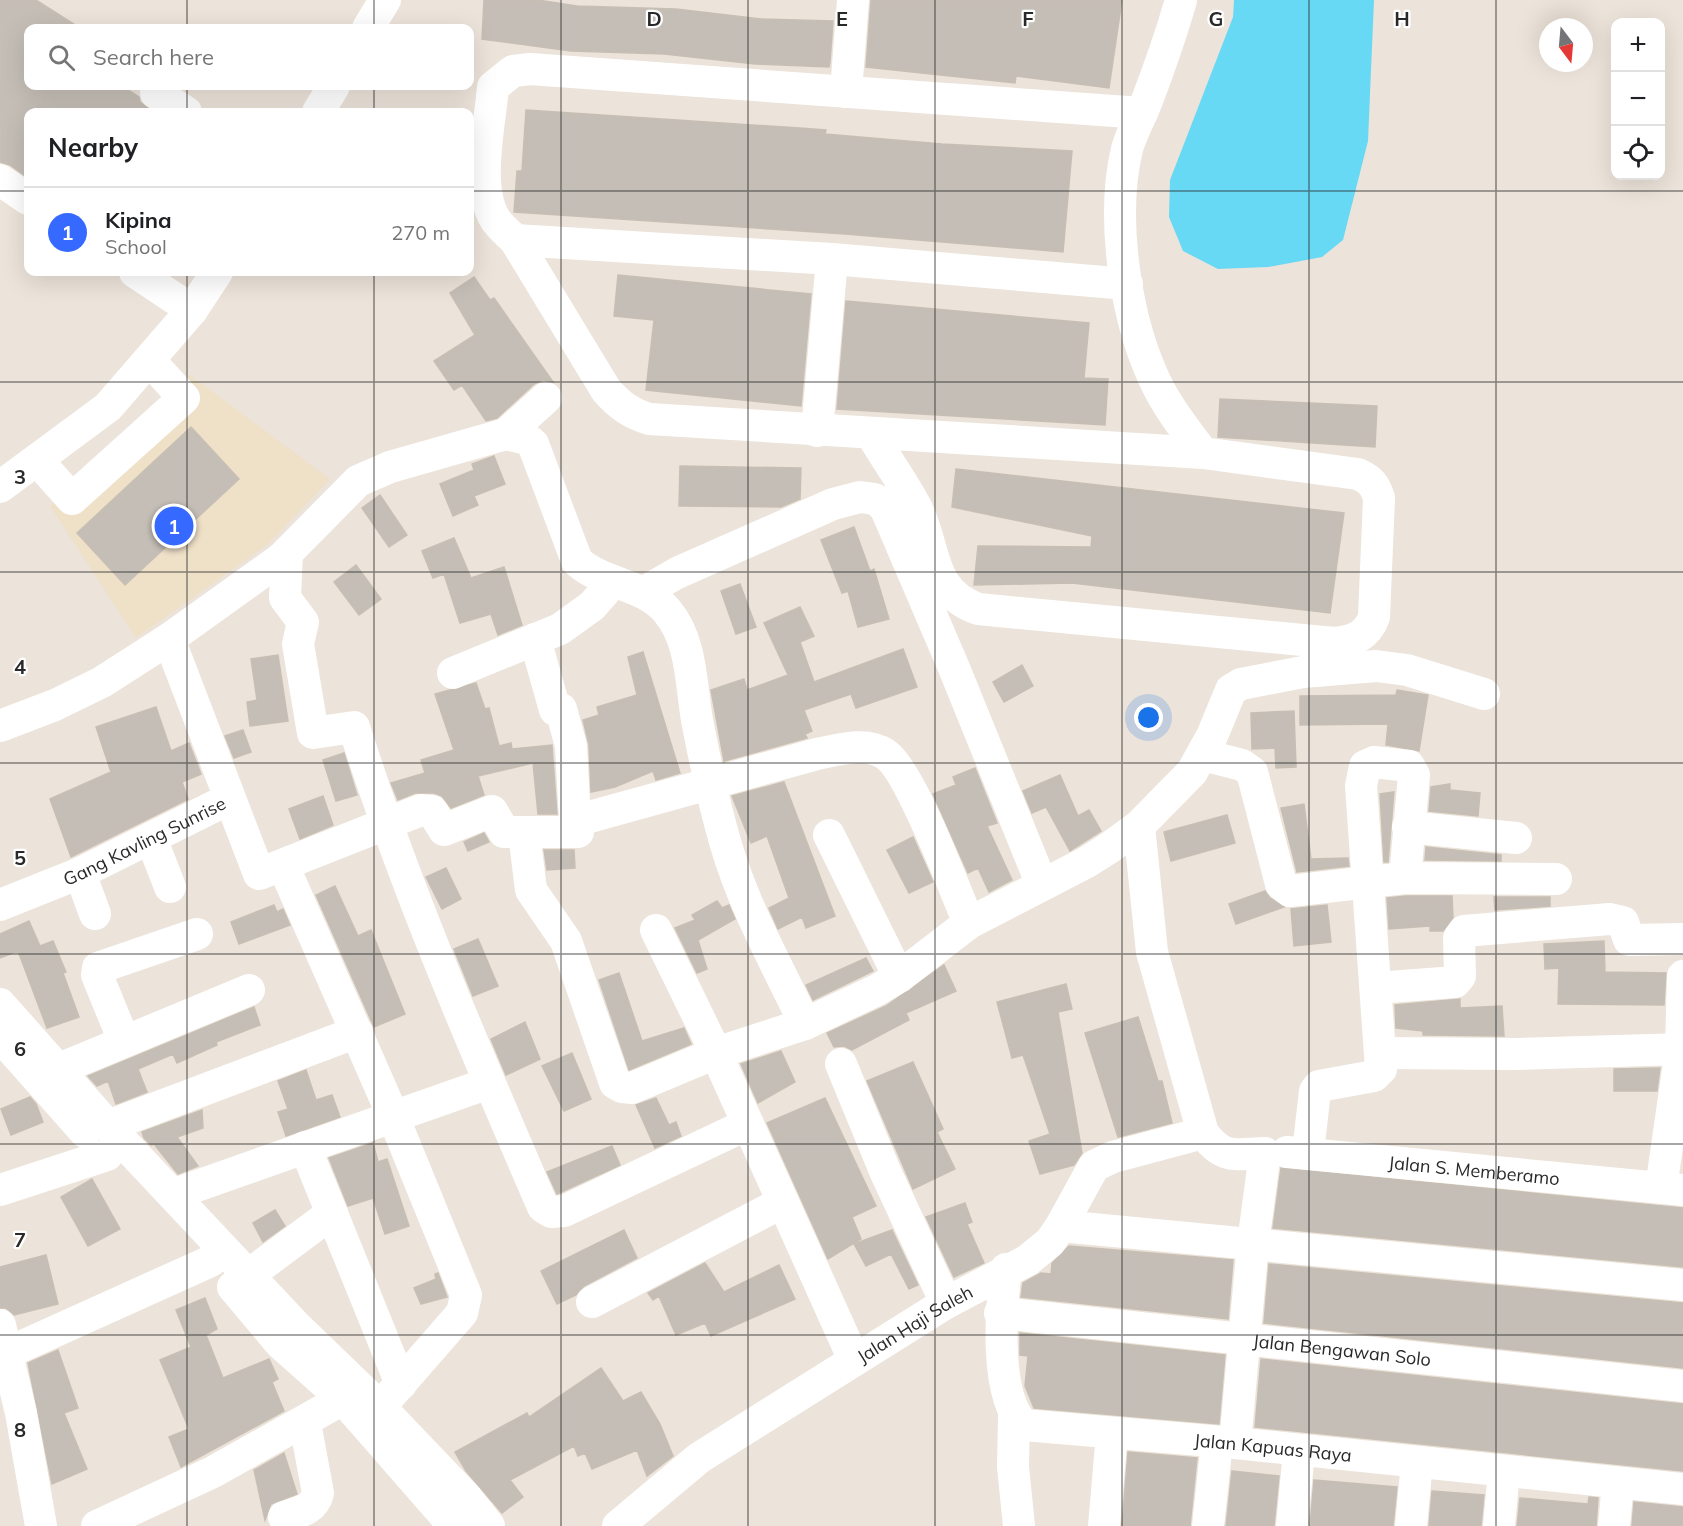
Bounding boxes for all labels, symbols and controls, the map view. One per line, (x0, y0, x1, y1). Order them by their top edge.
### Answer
text: D (646, 6, 662, 31)
text: E (836, 6, 848, 31)
text: F (1022, 6, 1034, 31)
text: G (1209, 6, 1223, 31)
text: H (1394, 6, 1410, 31)
north arrow (1539, 18, 1593, 72)
map controls (1611, 18, 1665, 180)
button: + (1611, 18, 1665, 72)
search box (24, 24, 474, 90)
icon: search (45, 41, 78, 74)
text: Search here (93, 43, 214, 71)
button: − (1611, 72, 1665, 126)
button: locate (1611, 126, 1665, 180)
text: Nearby (48, 131, 138, 164)
text: Kipina (105, 206, 172, 234)
text: 1 (62, 220, 74, 245)
text: 270 m (391, 220, 450, 245)
text: School (105, 234, 167, 259)
text: 3 (14, 464, 26, 489)
pin: 1 (154, 504, 194, 548)
text: 4 (14, 654, 26, 679)
your location (1134, 703, 1163, 732)
street label: Gang Kavling Sunrise (60, 791, 229, 890)
text: 5 (14, 845, 26, 870)
text: 6 (14, 1036, 26, 1061)
street label: Jalan S. Memberamo (1387, 1150, 1561, 1190)
text: 7 (14, 1227, 26, 1252)
street label: Jalan Haji Saleh (852, 1280, 977, 1368)
street label: Jalan Bengawan Solo (1252, 1329, 1432, 1371)
text: 8 (14, 1417, 26, 1442)
street label: Jalan Kapuas Raya (1193, 1428, 1353, 1466)

